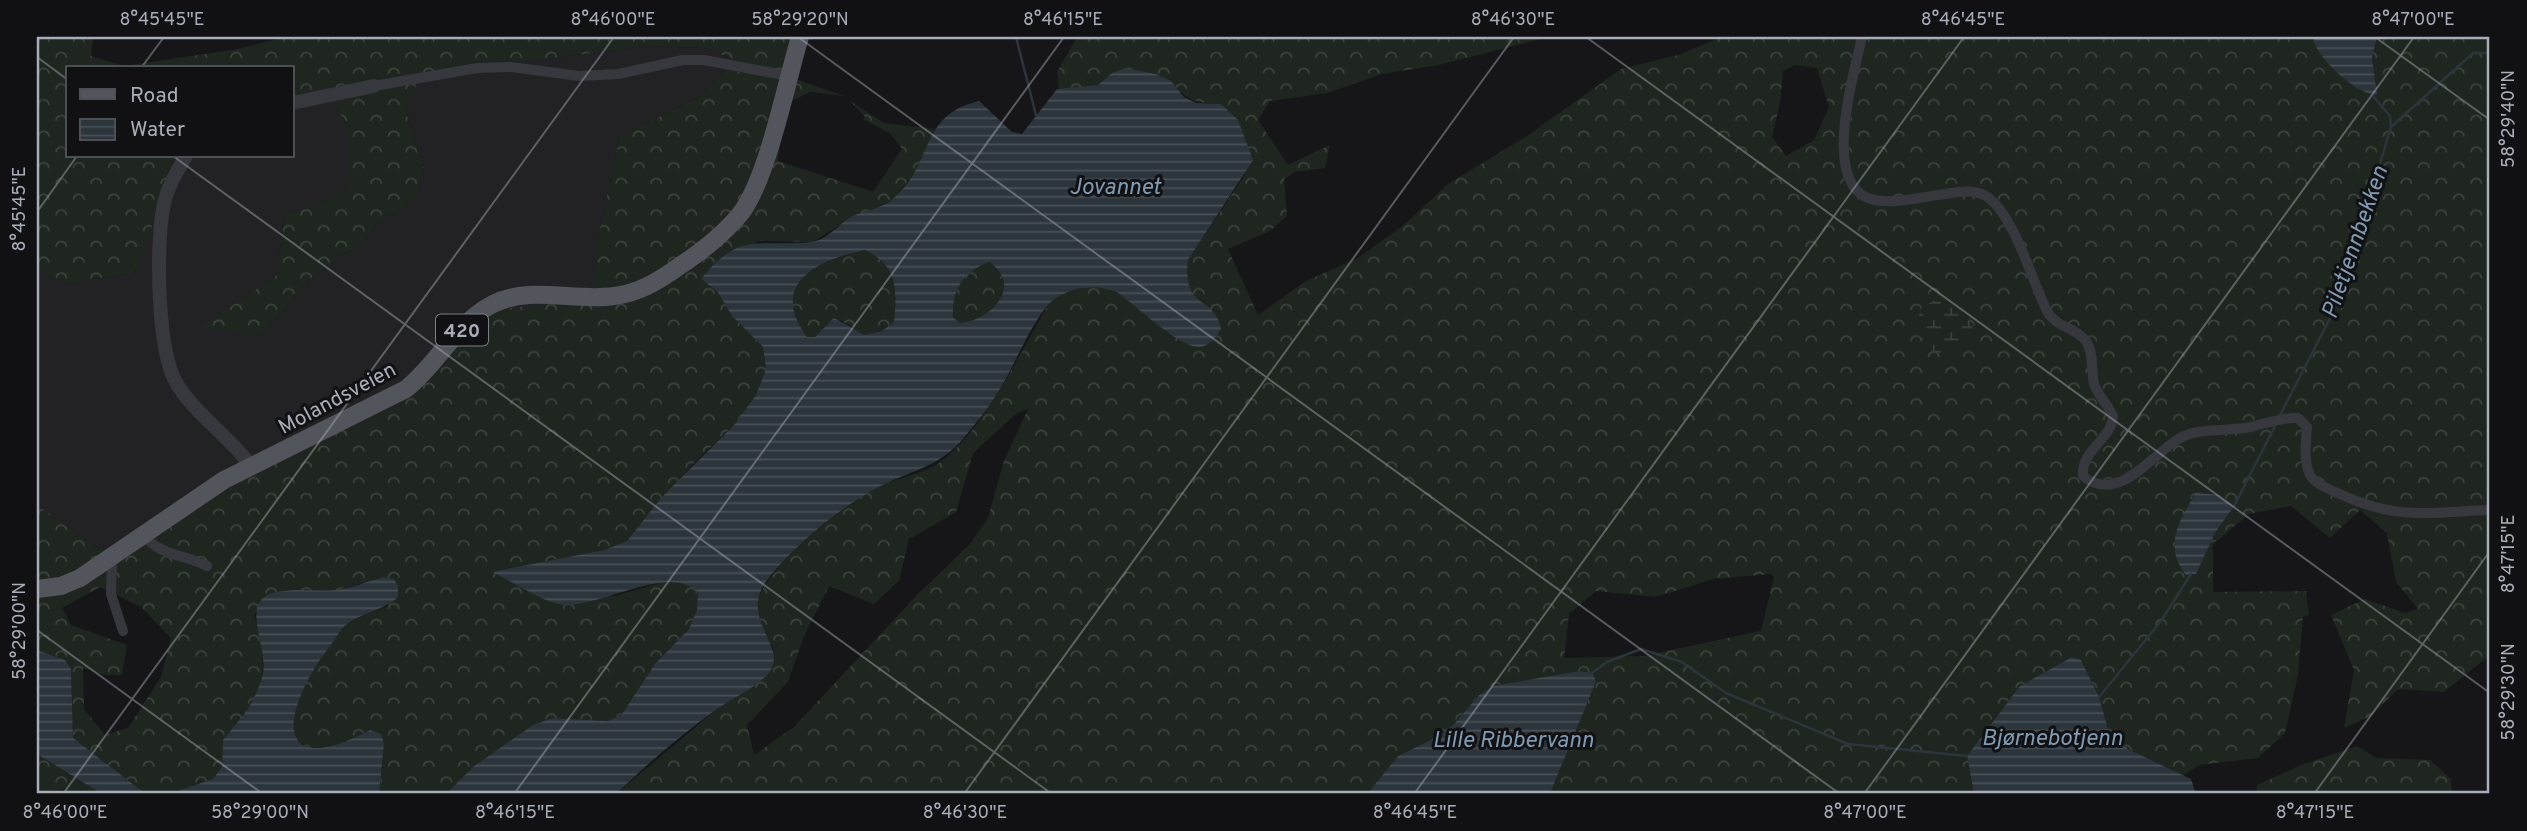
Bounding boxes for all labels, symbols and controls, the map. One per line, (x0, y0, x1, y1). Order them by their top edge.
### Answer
text: 8°45'45"E (120, 9, 204, 32)
text: 8°46'00"E (570, 9, 656, 32)
text: 58°29'20"N (751, 9, 849, 32)
text: 8°46'15"E (1023, 9, 1103, 32)
text: 8°46'30"E (1471, 9, 1555, 32)
text: 8°46'45"E (1921, 9, 2005, 32)
text: 8°47'00"E (2371, 9, 2455, 32)
legend (66, 66, 294, 158)
text: 58°29'40"N (2498, 70, 2521, 168)
text: Road (130, 83, 179, 110)
text: Water (130, 117, 185, 144)
water label: Piletjennbekken (2317, 162, 2396, 323)
text: 8°45'45"E (9, 167, 32, 251)
water label: Jovannet (1069, 174, 1163, 203)
road number: 420 (436, 314, 488, 346)
street label: Molandsveien (274, 357, 401, 442)
text: 8°47'15"E (2498, 515, 2521, 593)
text: 58°29'00"N (9, 582, 32, 680)
text: 58°29'30"N (2498, 643, 2521, 741)
water label: Bjørnebotjenn (1982, 725, 2123, 754)
water label: Lille Ribbervann (1432, 727, 1594, 756)
text: 8°46'00"E (22, 802, 108, 825)
text: 58°29'00"N (211, 802, 309, 825)
text: 8°46'15"E (475, 802, 555, 825)
text: 8°46'30"E (923, 802, 1007, 825)
text: 8°46'45"E (1373, 802, 1457, 825)
text: 8°47'00"E (1823, 802, 1907, 825)
text: 8°47'15"E (2276, 802, 2354, 825)

